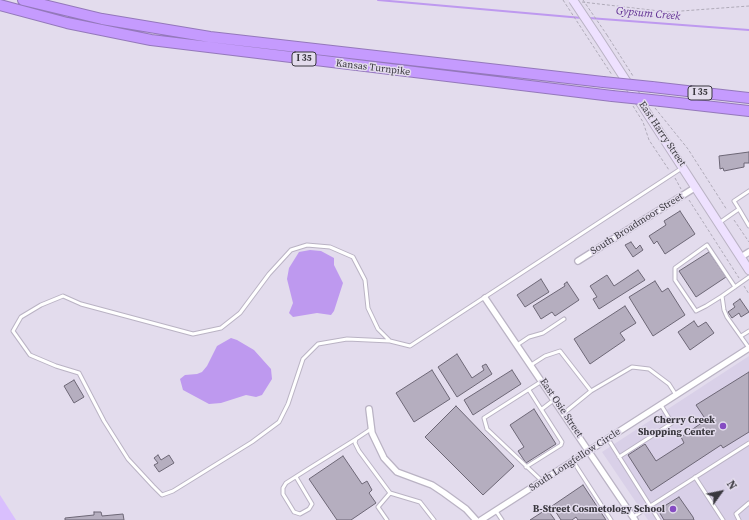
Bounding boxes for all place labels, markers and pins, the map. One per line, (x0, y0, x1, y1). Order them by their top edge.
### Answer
place label: Cherry Creek Shopping Center (638, 414, 715, 438)
marker: Cherry Creek Shopping Center (718, 421, 728, 431)
place label: B-Street Cosmetology School (533, 503, 665, 515)
marker: B-Street Cosmetology School (668, 504, 678, 514)

